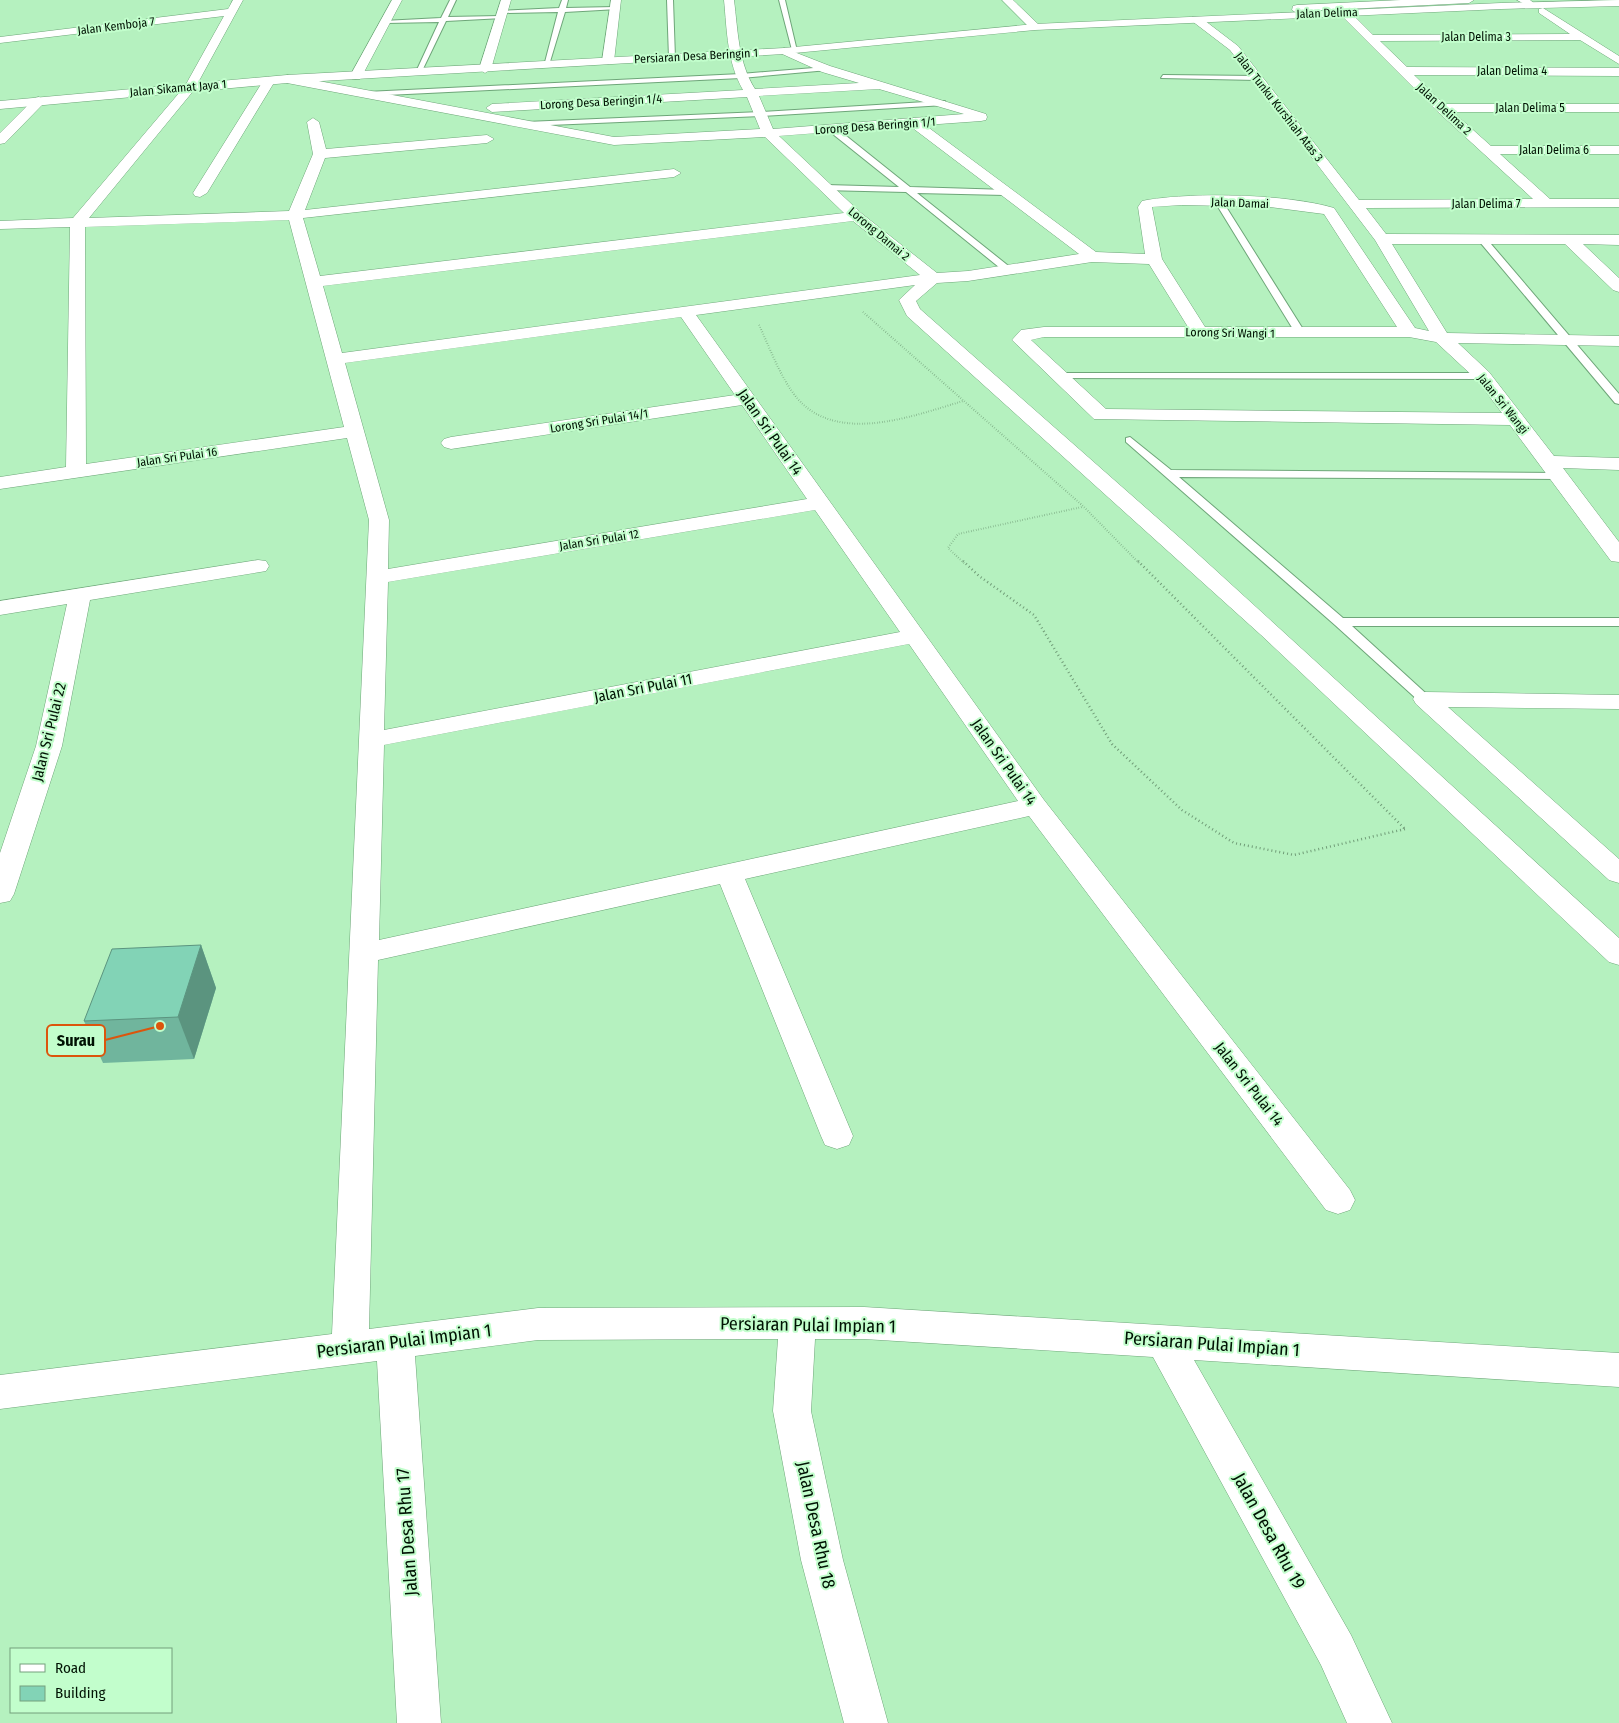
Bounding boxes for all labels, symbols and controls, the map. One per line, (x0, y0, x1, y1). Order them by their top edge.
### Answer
street label: Jalan Delima (1296, 5, 1358, 21)
street label: Jalan Kemboja 7 (77, 14, 156, 38)
street label: Jalan Delima 3 (1441, 30, 1511, 44)
street label: Persiaran Desa Beringin 1 (634, 46, 758, 66)
street label: Jalan Tunku Kurshiah Atas 3 (1232, 50, 1326, 164)
street label: Jalan Delima 4 (1477, 64, 1547, 78)
street label: Jalan Sikamat Jaya 1 (129, 77, 227, 99)
street label: Jalan Delima 2 (1414, 80, 1474, 138)
street label: Lorong Desa Beringin 1/4 (540, 92, 663, 112)
street label: Jalan Delima 5 (1495, 101, 1565, 115)
street label: Lorong Desa Beringin 1/1 (814, 115, 936, 137)
street label: Jalan Delima 6 (1519, 143, 1589, 157)
street label: Jalan Damai (1211, 195, 1269, 211)
street label: Jalan Delima 7 (1451, 197, 1521, 211)
street label: Lorong Damai 2 (846, 204, 912, 264)
street label: Lorong Sri Wangi 1 (1185, 325, 1275, 341)
street label: Jalan Sri Wangi (1475, 371, 1531, 437)
street label: Jalan Sri Pulai 14 (734, 386, 806, 478)
street label: Lorong Sri Pulai 14/1 (549, 406, 649, 436)
street label: Jalan Sri Pulai 16 (136, 444, 218, 470)
street label: Jalan Sri Pulai 12 (558, 527, 640, 553)
street label: Jalan Sri Pulai 11 (593, 670, 693, 706)
street label: Jalan Sri Pulai 22 (28, 680, 70, 783)
street label: Jalan Sri Pulai 14 (968, 716, 1040, 808)
callout: Surau (47, 1025, 105, 1056)
text: Surau (57, 1031, 95, 1050)
street label: Jalan Sri Pulai 14 (1211, 1039, 1287, 1129)
street label: Persiaran Pulai Impian 1 (720, 1312, 896, 1338)
street label: Persiaran Pulai Impian 1 (315, 1319, 493, 1363)
street label: Persiaran Pulai Impian 1 (1123, 1327, 1301, 1361)
street label: Jalan Desa Rhu 18 (792, 1459, 840, 1591)
street label: Jalan Desa Rhu 17 (392, 1467, 422, 1597)
street label: Jalan Desa Rhu 19 (1228, 1469, 1310, 1593)
legend (10, 1648, 172, 1713)
text: Road (55, 1659, 86, 1677)
text: Building (55, 1684, 106, 1702)

